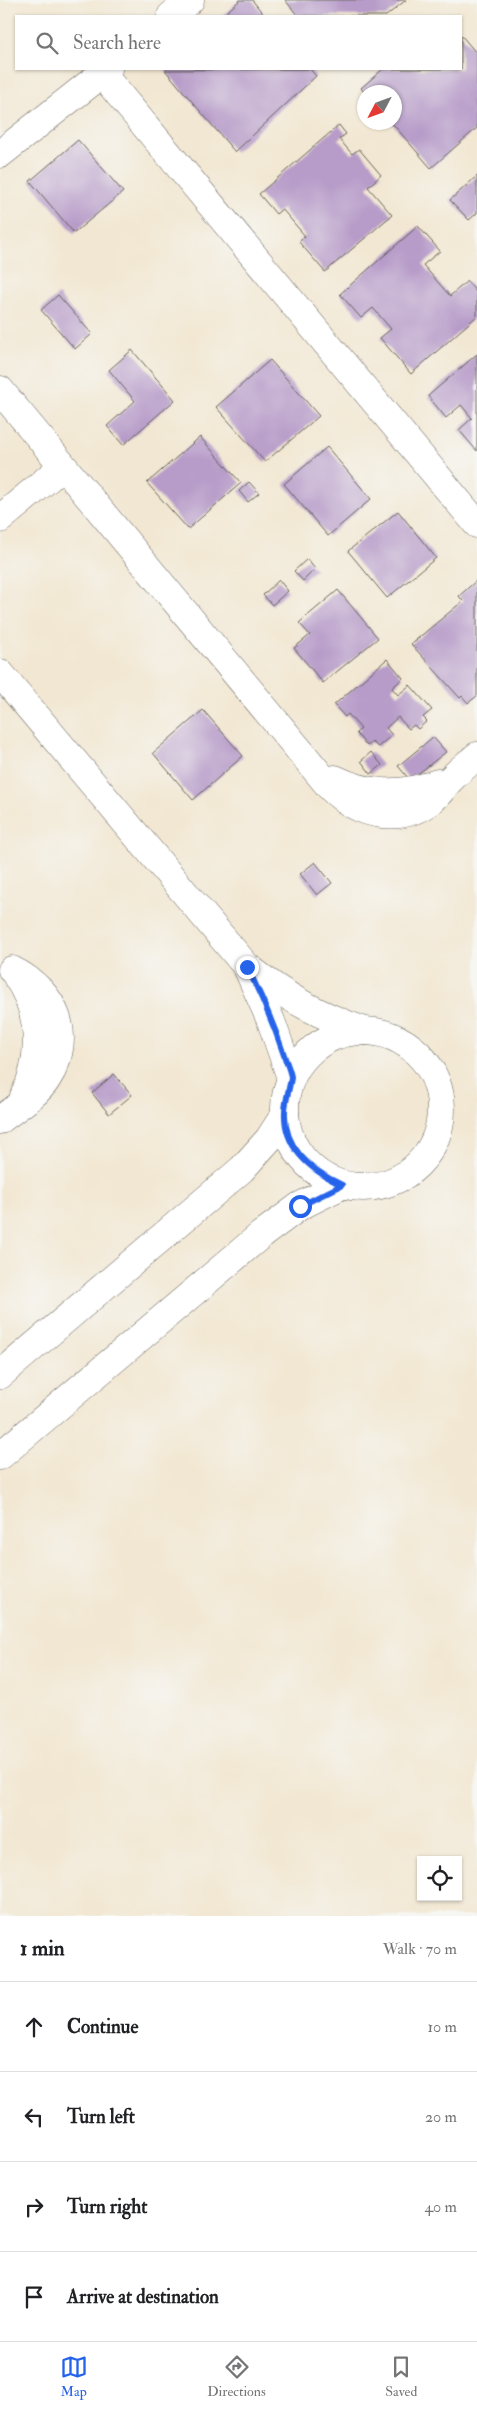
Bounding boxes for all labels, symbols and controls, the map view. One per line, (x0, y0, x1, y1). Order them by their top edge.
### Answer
search box (15, 15, 462, 70)
icon: search (33, 29, 61, 57)
text: Search here (73, 31, 161, 55)
north arrow (357, 85, 402, 130)
route end (236, 956, 259, 979)
route start (289, 1195, 312, 1218)
map controls (417, 1856, 462, 1901)
button: locate (417, 1856, 462, 1901)
text: 1 min (20, 1935, 65, 1962)
text: Walk · 70 m (383, 1939, 457, 1959)
icon: ahead (20, 2013, 48, 2041)
text: Continue (67, 2015, 138, 2039)
text: 10 m (427, 2017, 457, 2037)
icon: left (20, 2103, 48, 2131)
text: Turn left (67, 2105, 135, 2129)
text: 20 m (425, 2107, 457, 2127)
icon: right (20, 2193, 48, 2221)
text: Turn right (67, 2195, 147, 2219)
text: 40 m (424, 2197, 457, 2217)
icon: arrive (20, 2283, 48, 2311)
text: Arrive at destination (67, 2285, 219, 2309)
tab: Map (60, 2353, 88, 2400)
tab: Directions (207, 2353, 266, 2400)
tab: Saved (385, 2353, 417, 2400)

